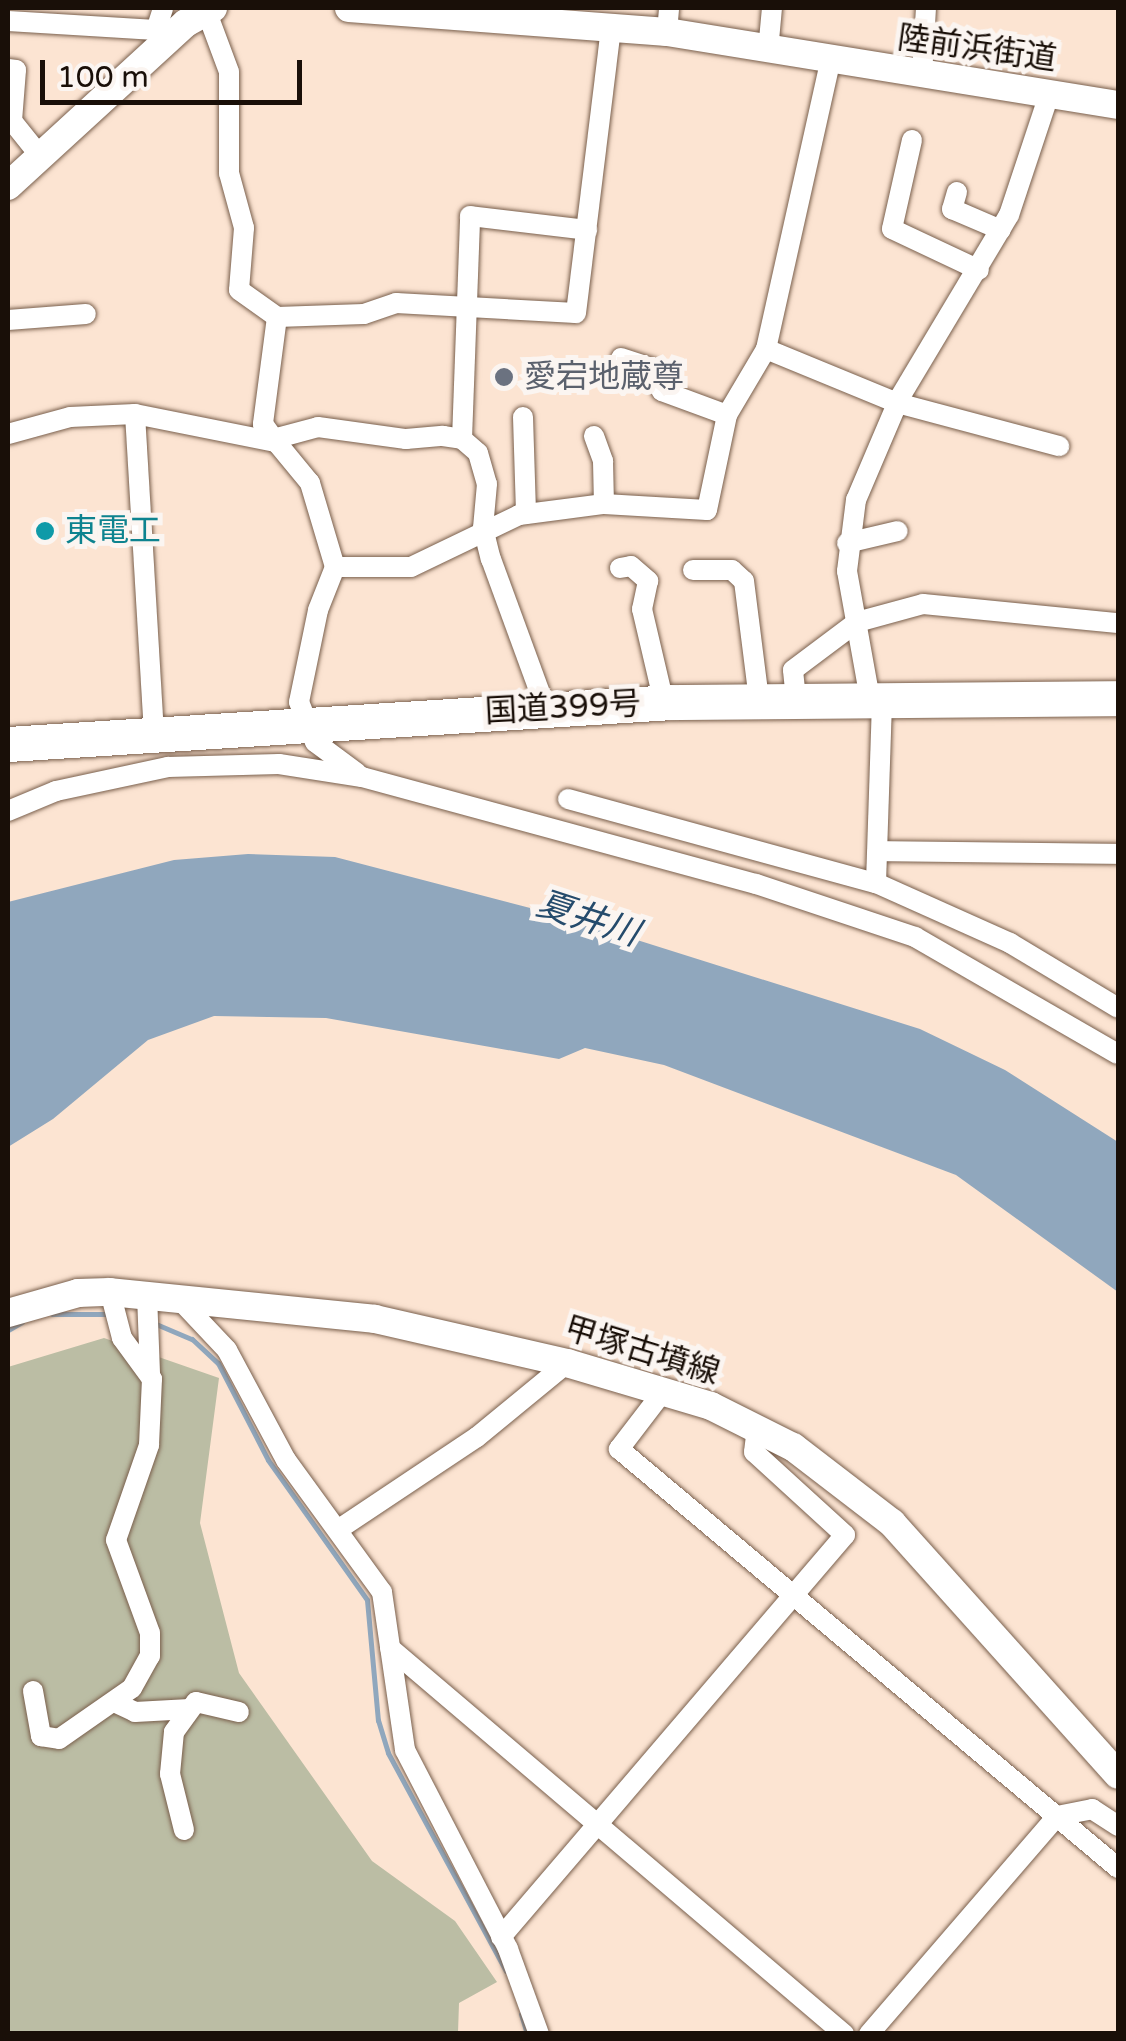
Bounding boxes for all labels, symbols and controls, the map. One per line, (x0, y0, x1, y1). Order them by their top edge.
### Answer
street label: 陸前浜街道 (895, 19, 1059, 79)
scale bar (45, 40, 308, 102)
text: 100 m (57, 59, 149, 96)
place label: 愛宕地蔵尊 (524, 358, 684, 396)
marker: 愛宕地蔵尊 (493, 366, 515, 388)
place label: 東電工 (65, 512, 161, 550)
marker: 東電工 (34, 520, 56, 542)
street label: 国道399号 (484, 685, 642, 731)
water label: 夏井川 (532, 883, 644, 955)
street label: 甲塚古墳線 (560, 1309, 724, 1393)

